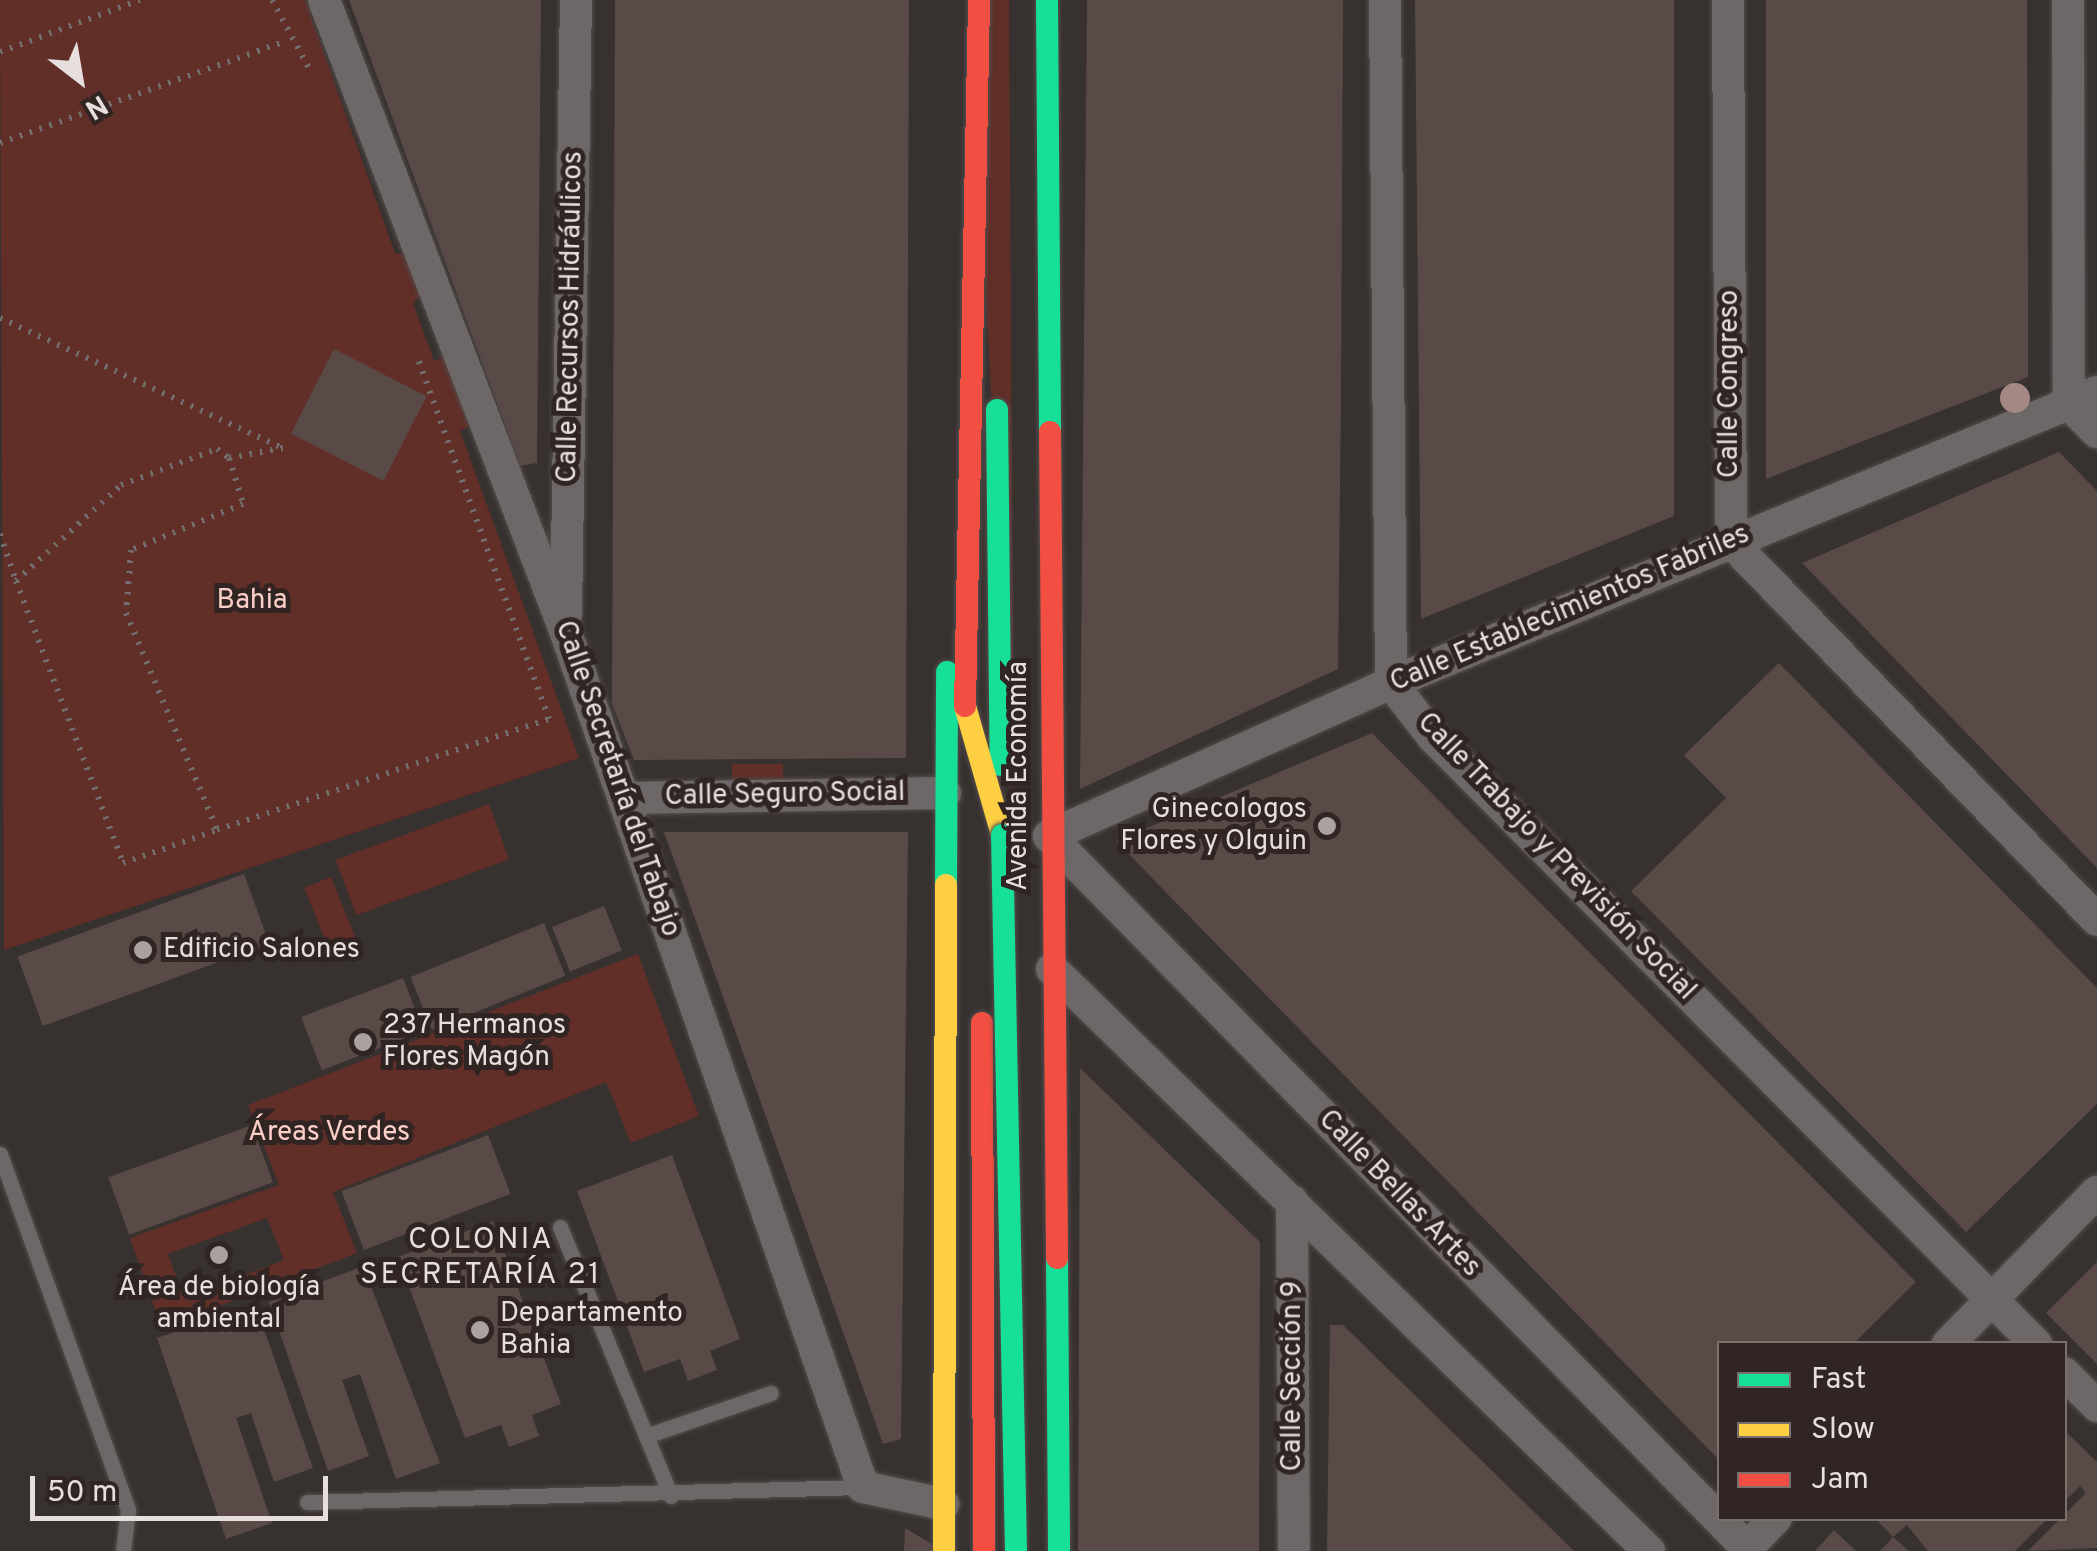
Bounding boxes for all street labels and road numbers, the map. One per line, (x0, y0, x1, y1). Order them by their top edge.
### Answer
street label: Calle Recursos Hidráulicos (551, 151, 591, 483)
street label: Calle Congreso (1713, 290, 1747, 478)
street label: Calle Establecimientos Fabriles (1385, 518, 1755, 700)
street label: Calle Secretaría del Tabajo (547, 616, 687, 942)
street label: Avenida Economía (1002, 661, 1036, 891)
street label: Calle Trabajo y Previsión Social (1409, 706, 1703, 1008)
street label: Calle Seguro Social (664, 776, 906, 814)
street label: Calle Bellas Artes (1310, 1103, 1488, 1285)
street label: Calle Sección 9 (1276, 1280, 1310, 1472)

